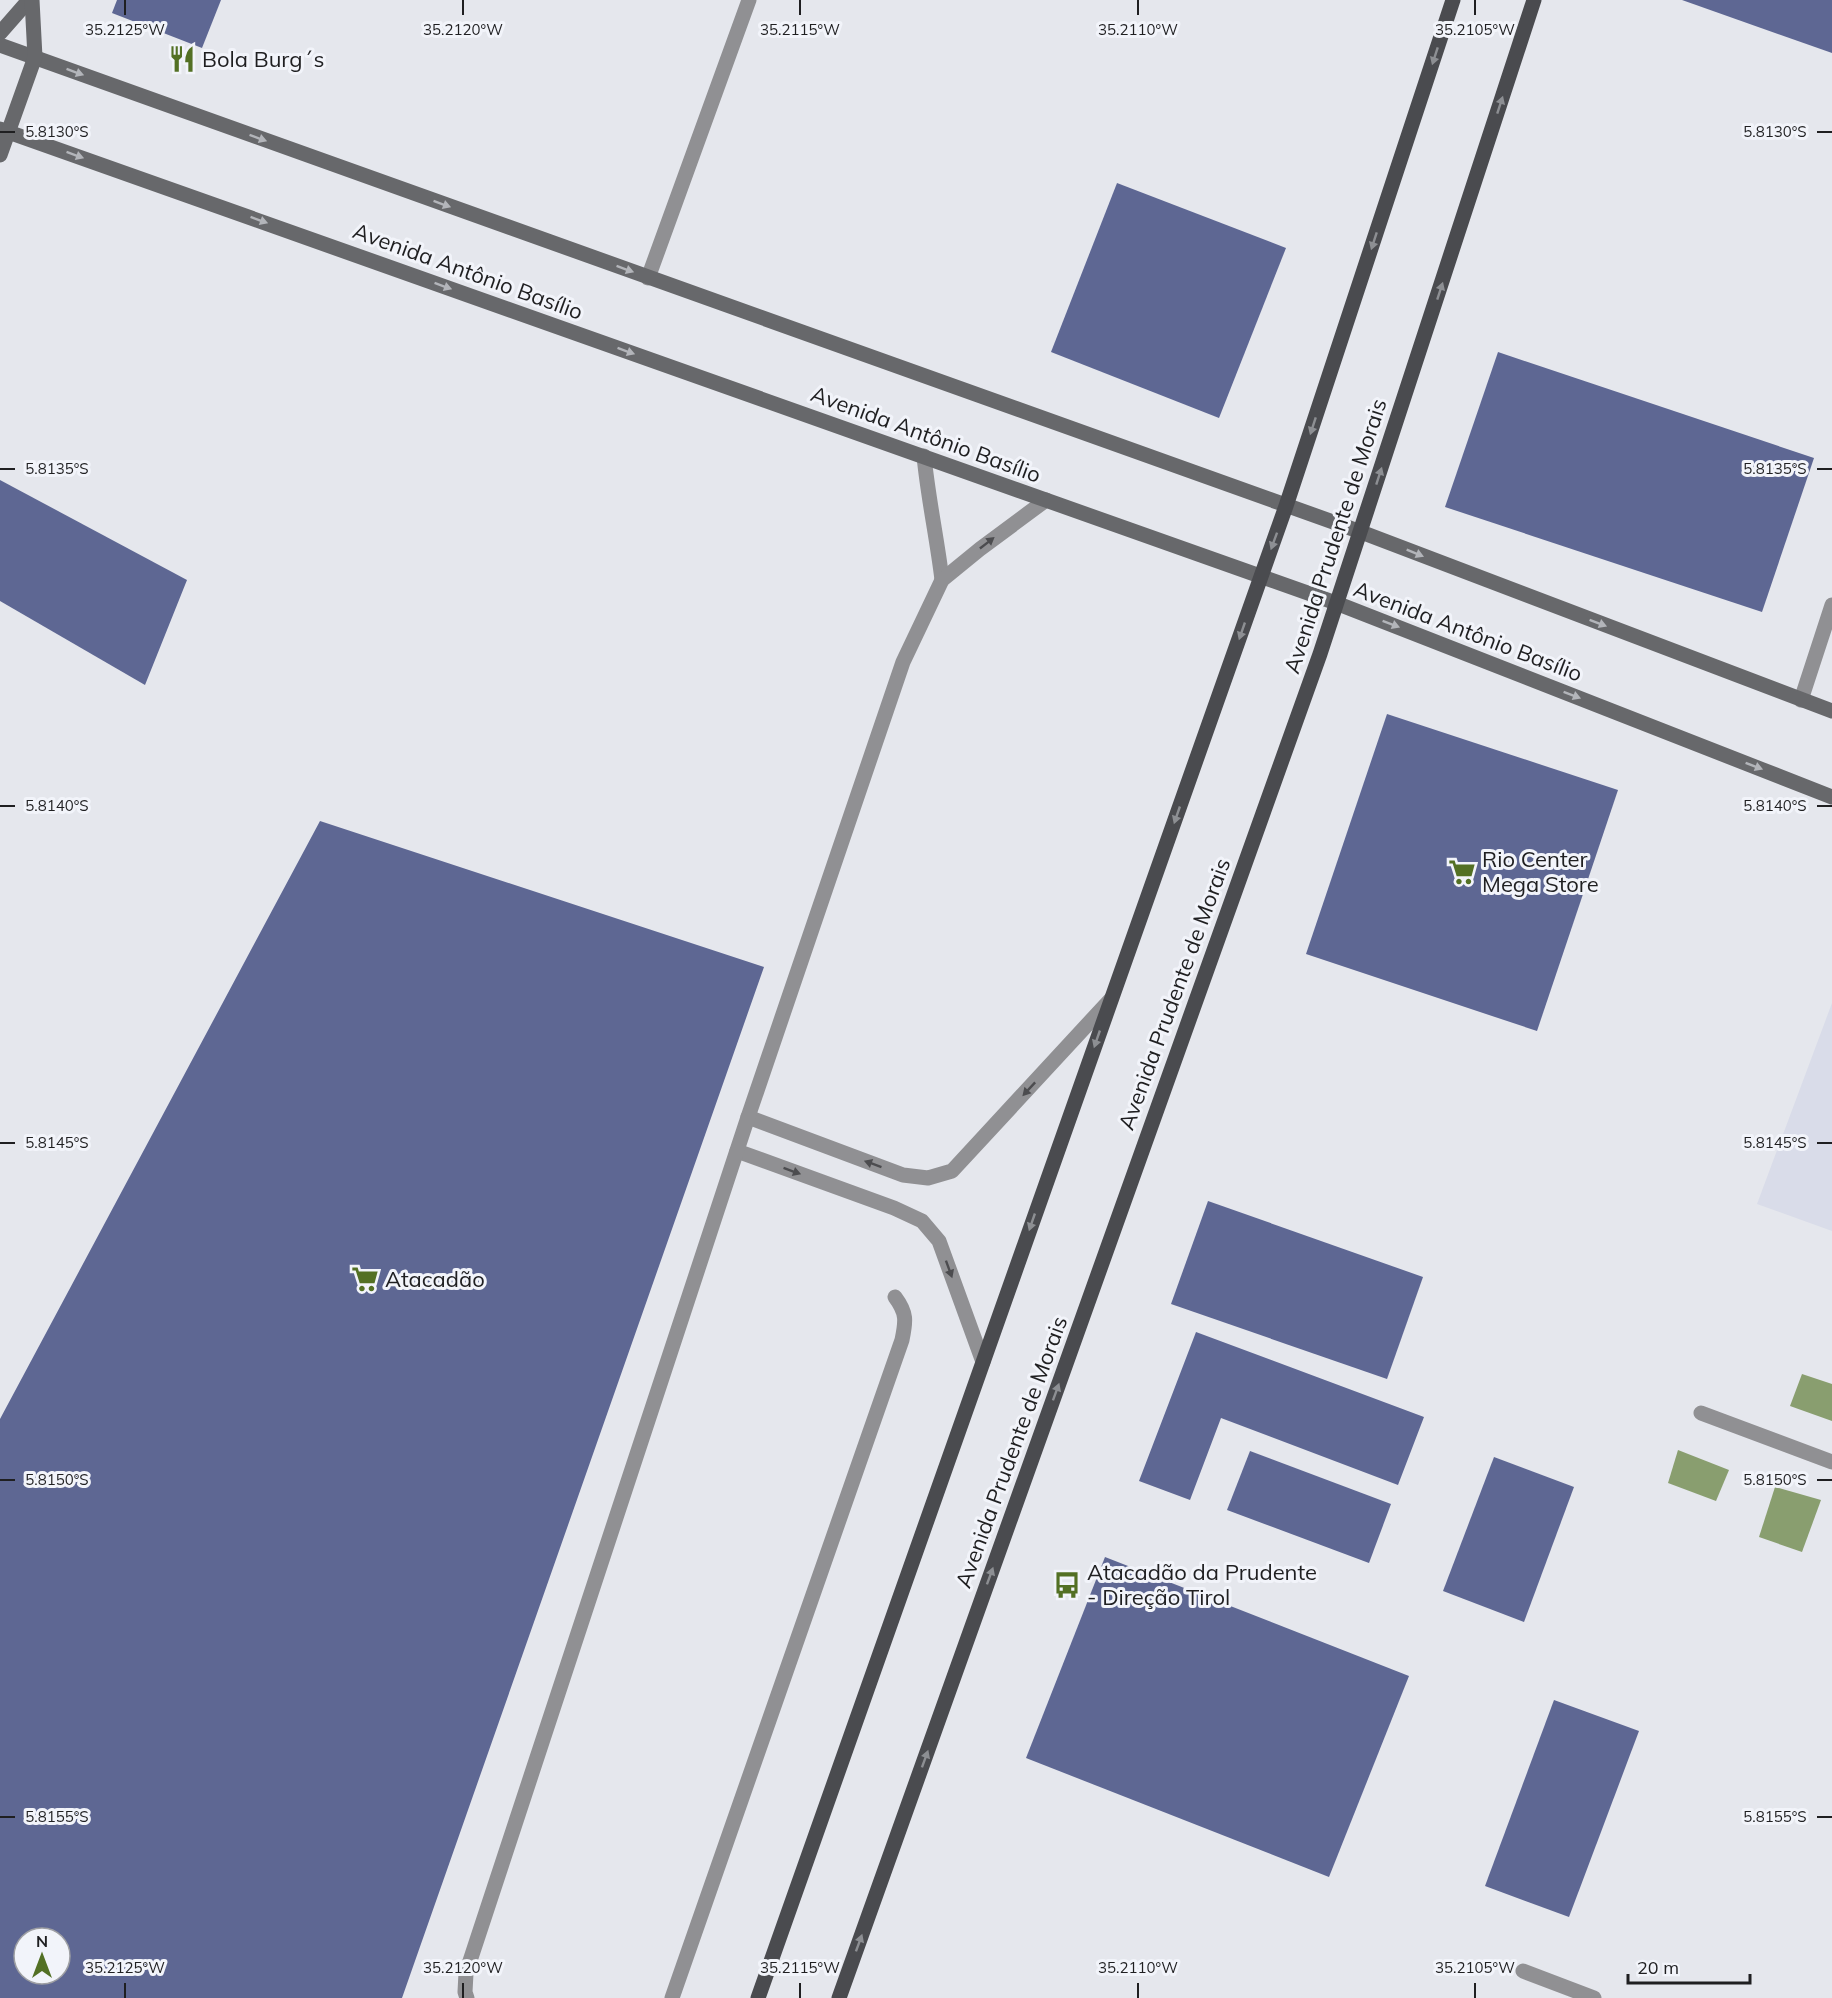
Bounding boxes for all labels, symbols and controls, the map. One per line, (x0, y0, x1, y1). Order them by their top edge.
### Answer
text: 35.2125°W (85, 20, 165, 39)
text: 35.2120°W (423, 20, 503, 39)
text: 35.2115°W (760, 20, 840, 39)
text: 35.2110°W (1098, 20, 1178, 39)
text: 35.2105°W (1435, 20, 1515, 39)
restaurant icon: Bola Burg´s (167, 44, 197, 74)
place label: Bola Burg´s (202, 45, 324, 73)
one-way arrow (1429, 47, 1439, 65)
one-way arrow (66, 67, 84, 77)
one-way arrow (1496, 96, 1505, 114)
text: 5.8130°S (25, 122, 89, 141)
text: 5.8130°S (1743, 122, 1807, 141)
one-way arrow (249, 133, 267, 143)
one-way arrow (66, 151, 84, 161)
one-way arrow (433, 199, 451, 209)
one-way arrow (250, 216, 268, 226)
street label: Avenida Antônio Basílio (349, 216, 587, 326)
one-way arrow (1369, 232, 1378, 250)
one-way arrow (616, 265, 634, 275)
one-way arrow (434, 281, 452, 291)
one-way arrow (1435, 282, 1445, 300)
one-way arrow (617, 346, 635, 356)
street label: Avenida Antônio Basílio (807, 379, 1045, 489)
street label: Avenida Prudente de Morais (1277, 395, 1393, 677)
one-way arrow (1308, 417, 1317, 435)
text: 5.8135°S (25, 459, 89, 478)
text: 5.8135°S (1743, 459, 1807, 478)
one-way arrow (1375, 467, 1384, 485)
one-way arrow (1268, 532, 1278, 550)
one-way arrow (980, 538, 995, 550)
one-way arrow (1407, 548, 1425, 558)
street label: Avenida Antônio Basílio (1350, 574, 1586, 688)
one-way arrow (1589, 618, 1607, 628)
one-way arrow (1382, 620, 1400, 630)
one-way arrow (1236, 622, 1246, 640)
one-way arrow (1564, 690, 1582, 700)
one-way arrow (1745, 762, 1763, 771)
text: 5.8140°S (25, 796, 89, 815)
text: 5.8140°S (1743, 796, 1807, 815)
one-way arrow (1171, 806, 1181, 824)
place label: Rio Center Mega Store (1482, 845, 1599, 898)
street label: Avenida Prudente de Morais (1112, 854, 1236, 1134)
supermarket icon: Rio Center Mega Store (1447, 857, 1477, 887)
one-way arrow (1092, 1030, 1102, 1048)
one-way arrow (1022, 1081, 1036, 1096)
text: 5.8145°S (25, 1133, 89, 1152)
text: 5.8145°S (1743, 1133, 1807, 1152)
one-way arrow (864, 1158, 882, 1168)
one-way arrow (784, 1166, 802, 1176)
one-way arrow (1027, 1214, 1037, 1232)
one-way arrow (945, 1260, 955, 1278)
supermarket icon: Atacadão (350, 1264, 380, 1294)
place label: Atacadão (385, 1265, 485, 1293)
street label: Avenida Prudente de Morais (949, 1312, 1073, 1592)
one-way arrow (1052, 1383, 1061, 1401)
text: 5.8150°S (25, 1470, 89, 1489)
text: 5.8150°S (1743, 1470, 1807, 1489)
place label: Atacadão da Prudente - Direção Tirol (1087, 1558, 1317, 1611)
one-way arrow (986, 1567, 996, 1585)
bus stop icon: Atacadão da Prudente - Direção Tirol (1052, 1570, 1082, 1600)
one-way arrow (920, 1750, 930, 1768)
text: 5.8155°S (25, 1807, 89, 1826)
text: 5.8155°S (1743, 1807, 1807, 1826)
north arrow (12, 1926, 72, 1986)
text: N (36, 1931, 48, 1951)
one-way arrow (855, 1934, 864, 1952)
scale bar (1628, 1947, 1750, 1985)
text: 20 m (1637, 1956, 1679, 1979)
text: 35.2125°W (85, 1958, 165, 1977)
text: 35.2120°W (423, 1958, 503, 1977)
text: 35.2115°W (760, 1958, 840, 1977)
text: 35.2110°W (1098, 1958, 1178, 1977)
text: 35.2105°W (1435, 1958, 1515, 1977)

